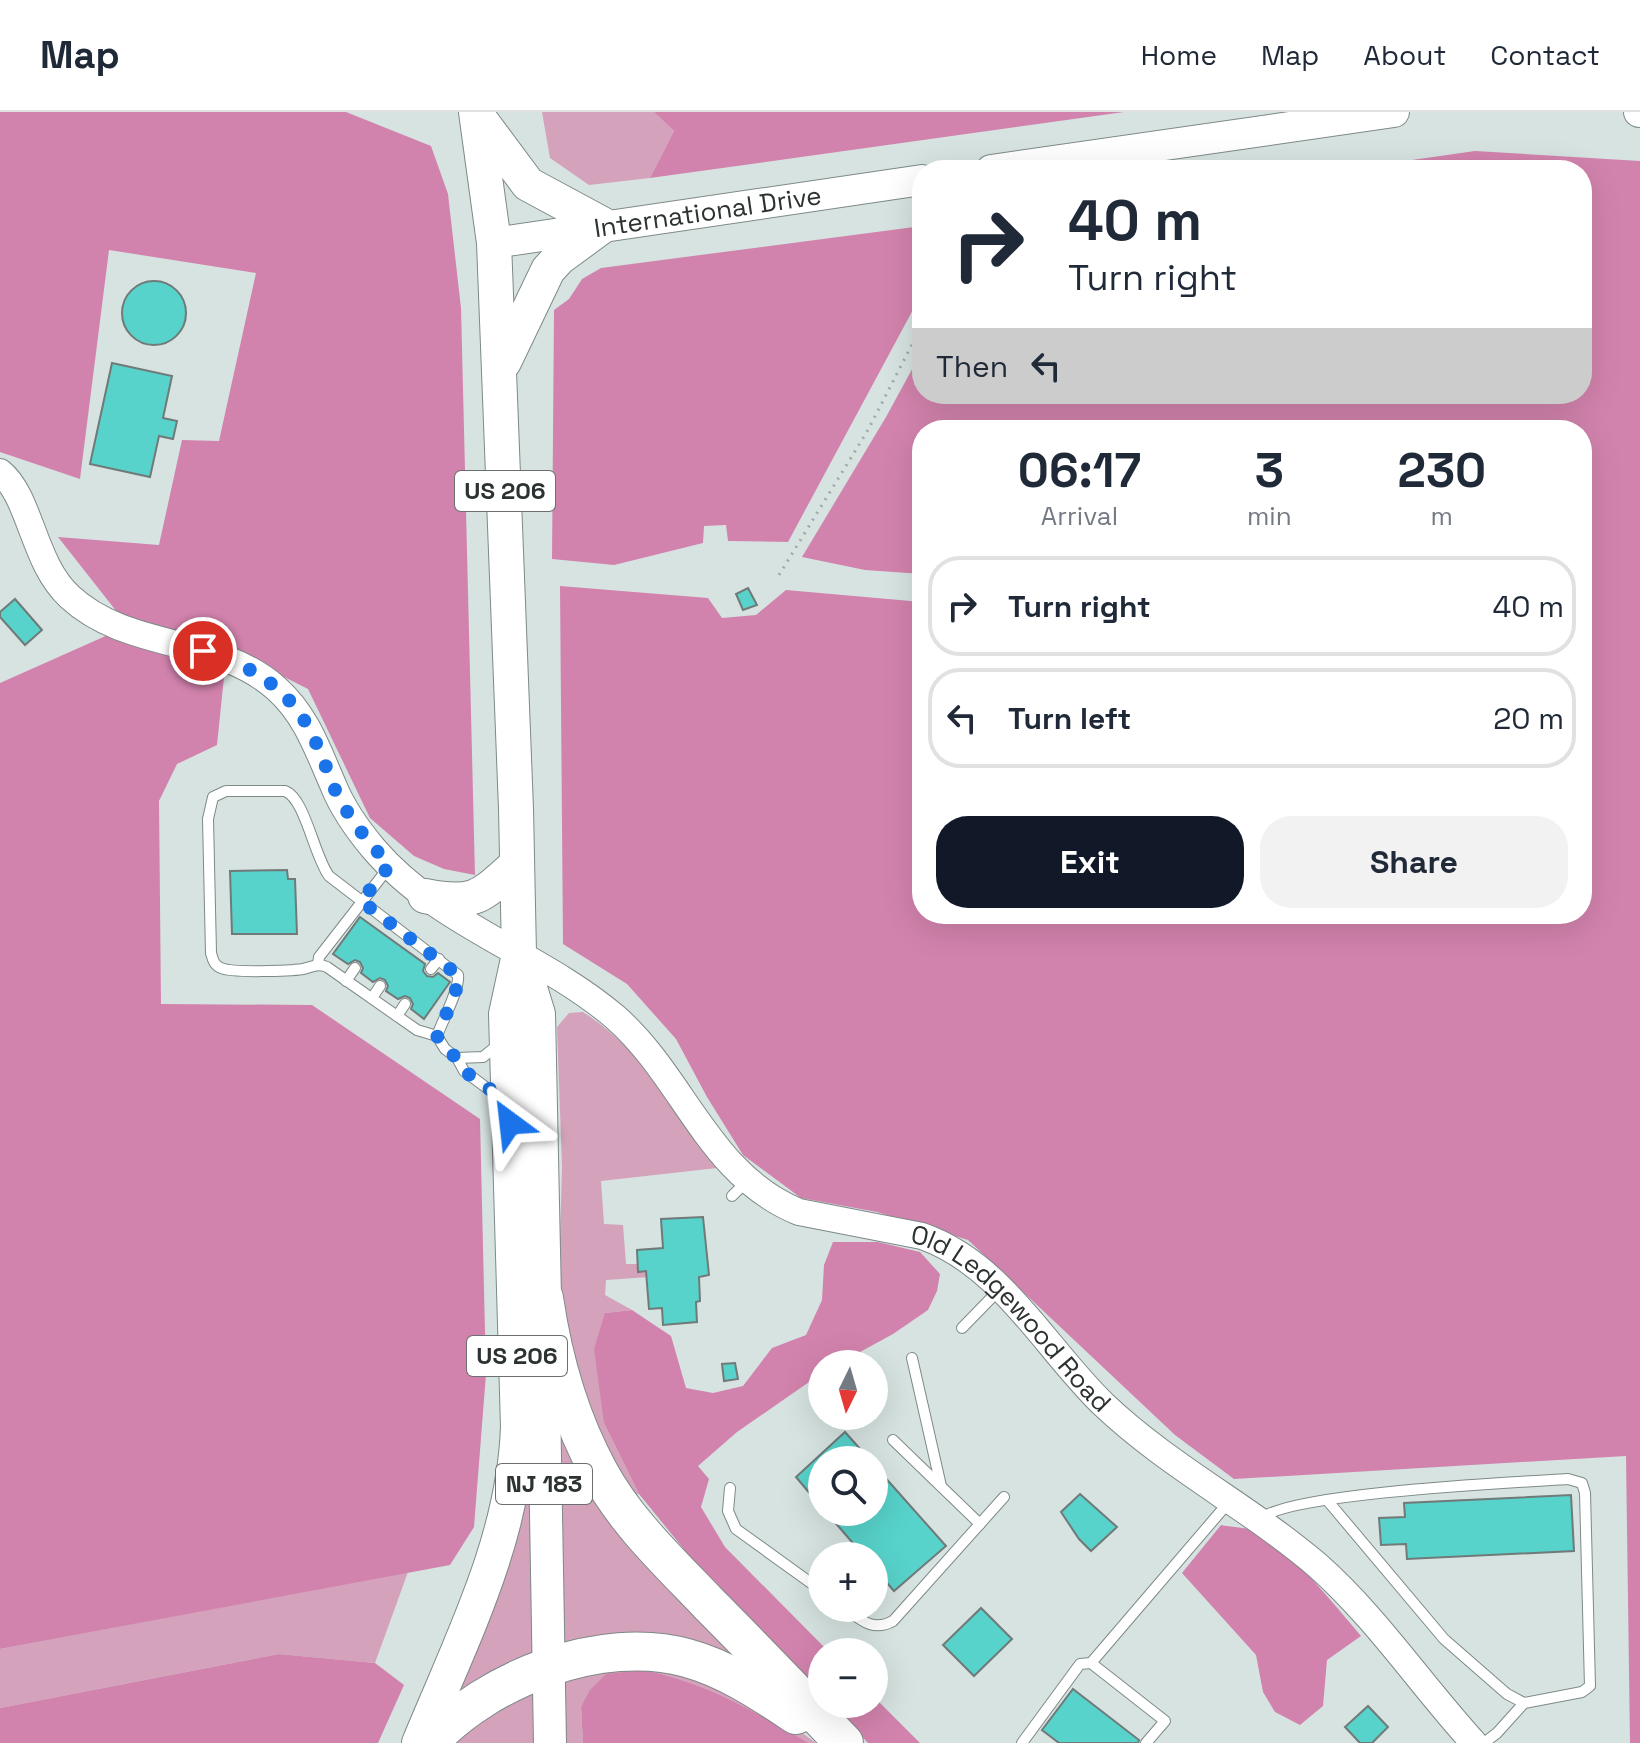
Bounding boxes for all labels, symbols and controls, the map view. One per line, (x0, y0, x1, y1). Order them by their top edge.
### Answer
text: Map (40, 31, 120, 79)
text: Home (1141, 37, 1217, 73)
text: Map (1261, 37, 1319, 73)
text: About (1363, 37, 1446, 73)
text: Contact (1490, 37, 1600, 73)
street label: International Drive (592, 178, 824, 245)
text: 40 m (1068, 185, 1202, 256)
icon: right (936, 192, 1040, 296)
text: Turn right (1068, 255, 1237, 301)
icon: left (1024, 344, 1068, 388)
text: Then (936, 347, 1008, 386)
text: 06:17 (1018, 440, 1141, 501)
text: 3 (1255, 440, 1284, 501)
text: 230 (1397, 440, 1486, 501)
road number: US 206 (455, 471, 555, 511)
text: Arrival (1041, 499, 1118, 533)
text: min (1247, 499, 1292, 533)
text: m (1431, 499, 1453, 533)
icon: right (940, 584, 984, 628)
text: Turn right (1008, 587, 1151, 626)
text: 40 m (1493, 587, 1564, 626)
pin (169, 617, 237, 685)
icon: arrive (181, 629, 225, 673)
icon: left (940, 696, 984, 740)
text: Turn left (1008, 699, 1131, 738)
text: 20 m (1493, 699, 1564, 738)
button: Exit (936, 816, 1244, 908)
button: Share (1260, 816, 1568, 908)
position arrow (468, 1081, 552, 1165)
street label: Old Ledgewood Road (908, 1217, 1118, 1420)
road number: US 206 (467, 1336, 567, 1376)
north arrow (808, 1350, 888, 1430)
map controls (808, 1350, 888, 1718)
button: search (808, 1446, 888, 1526)
road number: NJ 183 (496, 1464, 592, 1504)
button: + (808, 1542, 888, 1622)
button: − (808, 1638, 888, 1718)

